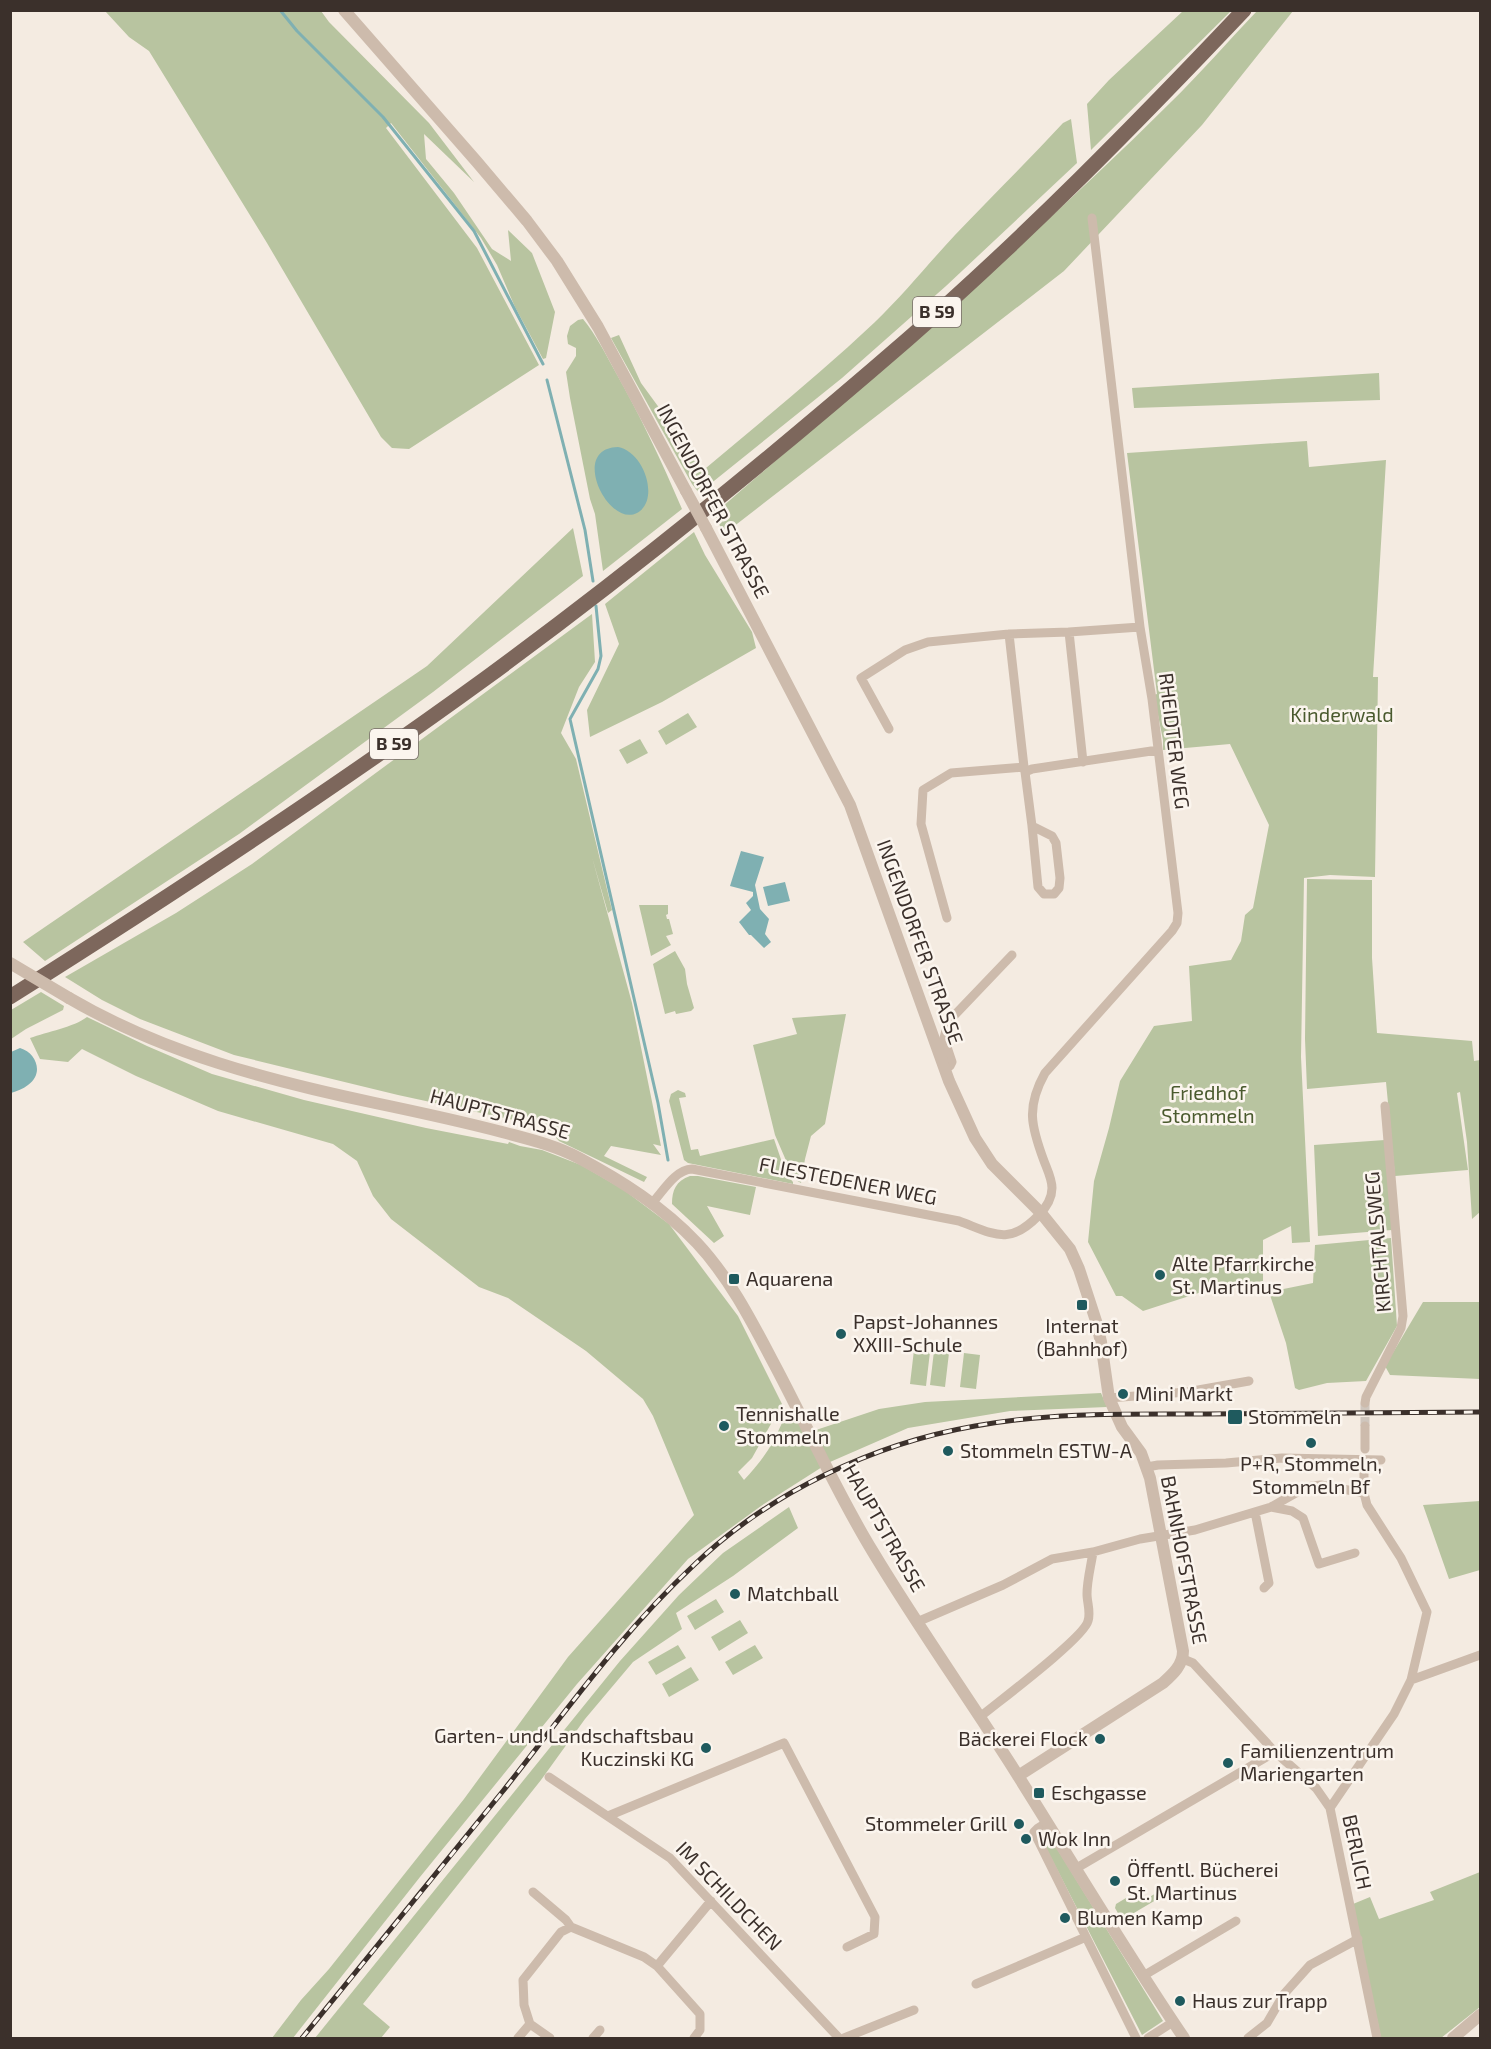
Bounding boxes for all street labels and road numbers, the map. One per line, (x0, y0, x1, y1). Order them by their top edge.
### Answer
road number: B 59 (913, 297, 961, 327)
street label: INGENDORFER STRASSE (653, 399, 775, 602)
street label: RHEIDTER WEG (1155, 671, 1195, 810)
road number: B 59 (370, 729, 418, 759)
street label: INGENDORFER STRASSE (873, 836, 969, 1047)
street label: HAUPTSTRASSE (428, 1083, 573, 1143)
street label: FLIESTEDENER WEG (757, 1151, 939, 1209)
street label: KIRCHTALSWEG (1359, 1171, 1395, 1313)
street label: HAUPTSTRASSE (839, 1459, 931, 1596)
street label: BAHNHOFSTRASSE (1157, 1474, 1213, 1646)
street label: BERLICH (1338, 1812, 1378, 1892)
street label: IM SCHILDCHEN (672, 1836, 788, 1955)

